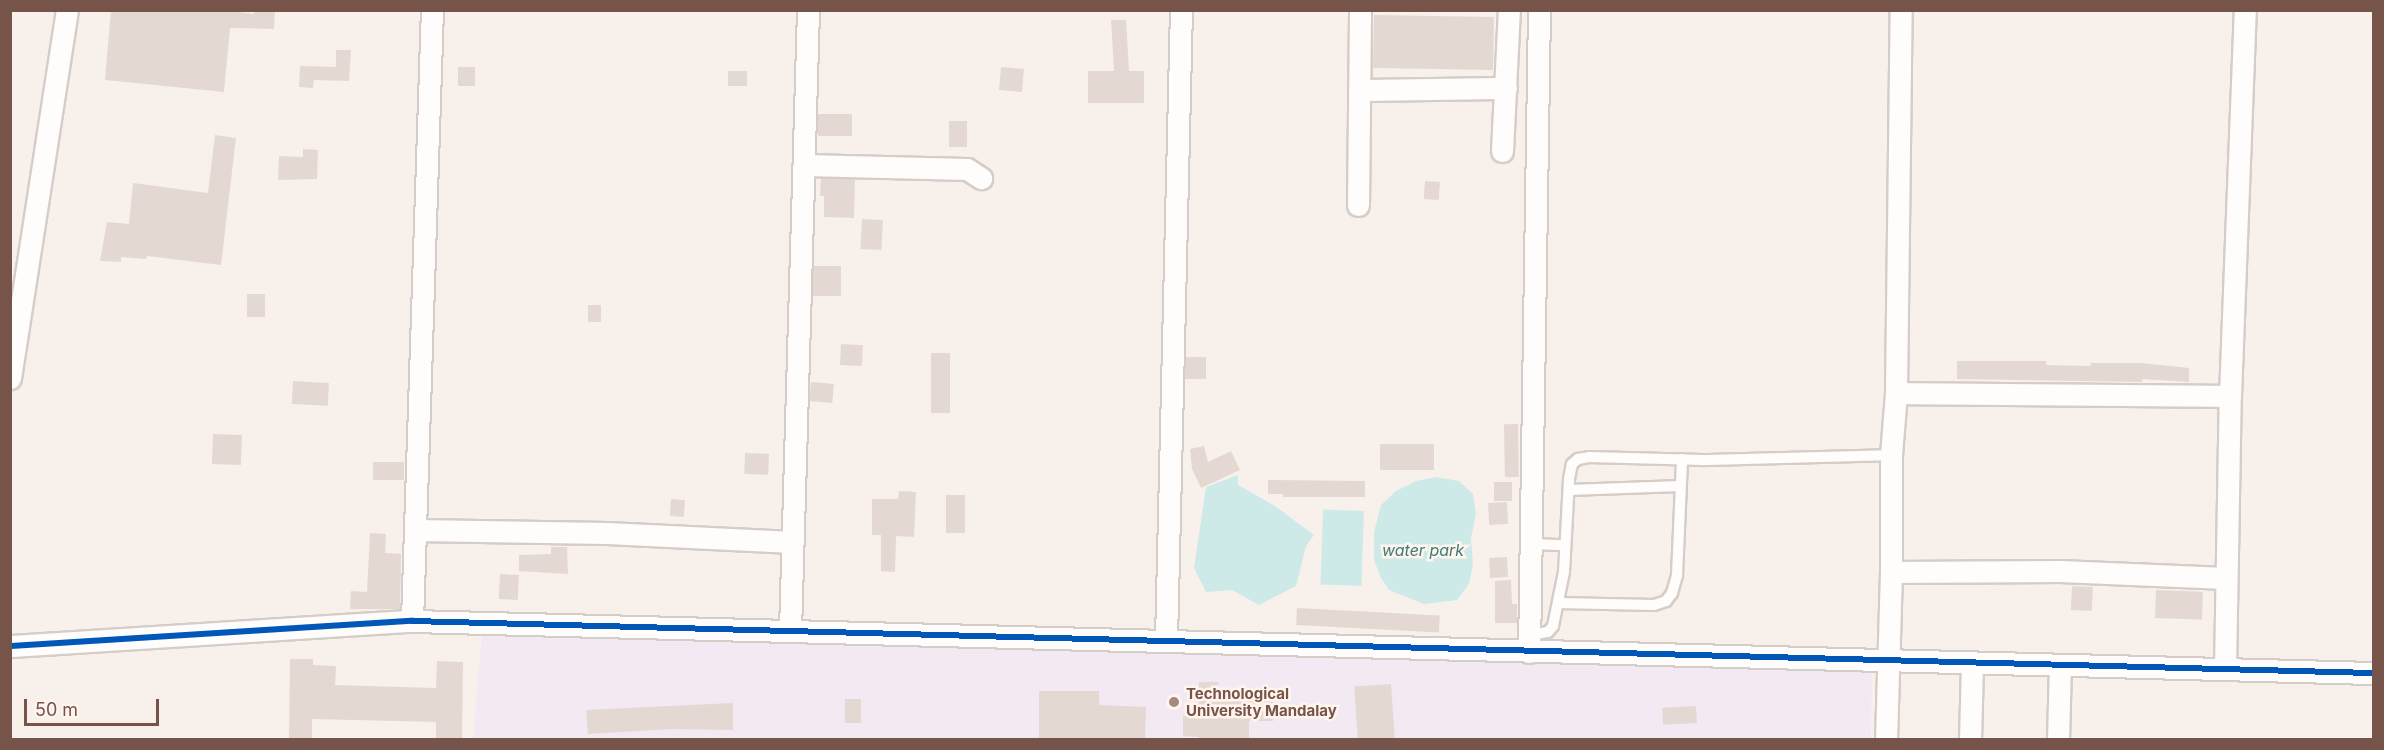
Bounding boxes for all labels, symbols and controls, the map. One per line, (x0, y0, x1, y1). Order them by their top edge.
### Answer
water label: water park (1382, 540, 1464, 560)
place label: Technological University Mandalay (1186, 684, 1337, 719)
scale bar (27, 687, 162, 725)
marker: Technological University Mandalay (1167, 695, 1181, 709)
text: 50 m (35, 699, 78, 720)

